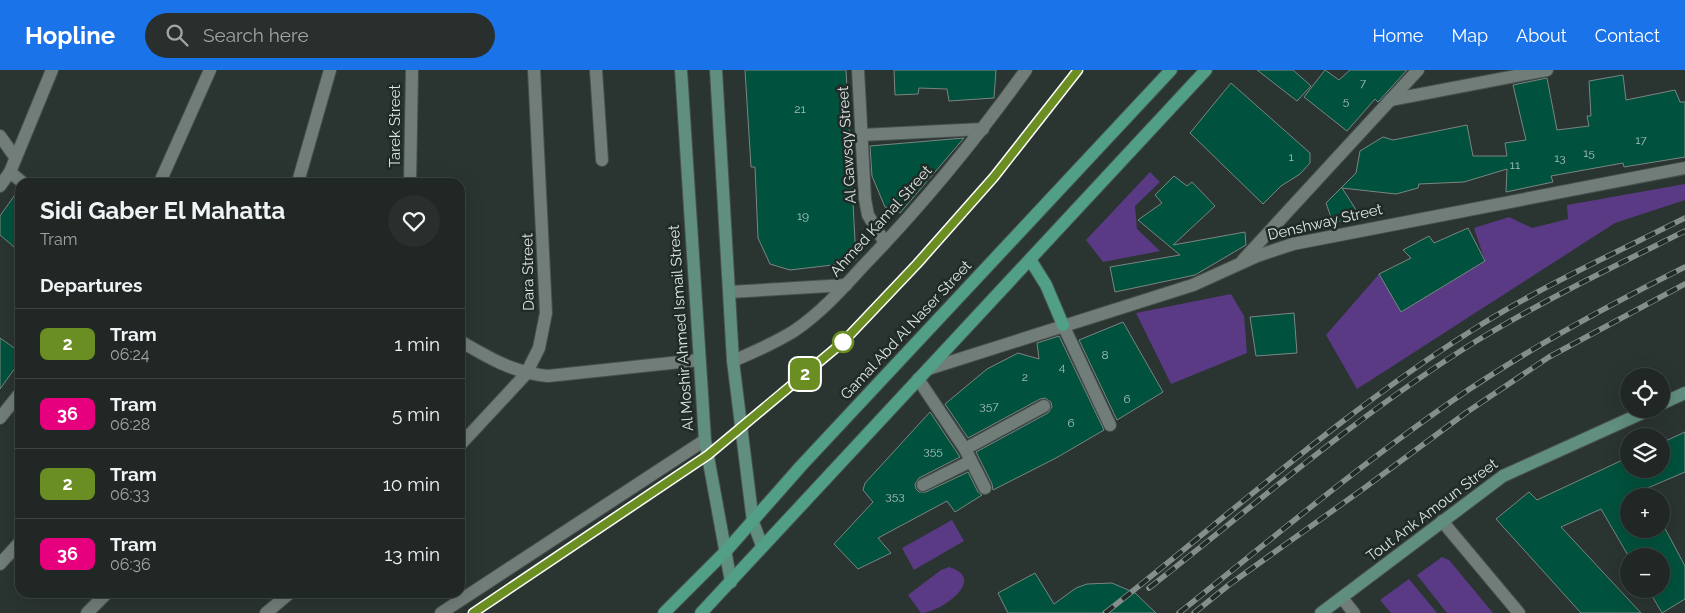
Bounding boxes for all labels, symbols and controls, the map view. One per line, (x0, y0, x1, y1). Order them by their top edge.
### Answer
search box (145, 13, 495, 58)
text: Hopline (25, 21, 115, 50)
icon: search (163, 21, 191, 49)
text: Search here (203, 24, 309, 46)
text: Home (1372, 25, 1423, 46)
text: Map (1451, 25, 1488, 46)
text: About (1516, 25, 1567, 46)
text: Contact (1595, 25, 1660, 46)
house number: 7 (1360, 76, 1367, 90)
street label: Tarek Street (386, 85, 404, 167)
street label: Al Gawsqy Street (834, 86, 860, 204)
house number: 5 (1343, 94, 1350, 108)
house number: 21 (794, 102, 806, 116)
house number: 17 (1635, 133, 1647, 147)
house number: 15 (1583, 146, 1595, 160)
house number: 1 (1288, 150, 1294, 164)
house number: 13 (1554, 151, 1566, 165)
house number: 11 (1510, 158, 1520, 172)
street label: Ahmed Kamal Street (826, 162, 936, 280)
button: heart (388, 195, 440, 247)
text: Sidi Gaber El Mahatta (40, 196, 285, 225)
street label: Denshway Street (1266, 200, 1384, 244)
house number: 19 (797, 209, 809, 223)
street label: Al Moshir Ahmed Ismail Street (665, 224, 697, 432)
text: Tram (40, 230, 77, 249)
street label: Dara Street (518, 233, 538, 311)
street label: Gamal Abd Al Naser Street (837, 257, 975, 403)
text: Departures (40, 274, 142, 296)
text: Tram (110, 323, 157, 345)
unlabelled marker (832, 331, 854, 353)
text: 2 (62, 333, 73, 354)
text: 1 min (394, 333, 440, 355)
text: 06:24 (110, 345, 150, 364)
house number: 8 (1101, 348, 1109, 362)
line badge: 2 (789, 358, 821, 390)
house number: 4 (1059, 360, 1066, 374)
text: 2 (800, 363, 810, 384)
map controls (1620, 368, 1670, 598)
button: locate (1620, 368, 1670, 418)
house number: 2 (1022, 370, 1028, 384)
house number: 6 (1123, 392, 1131, 406)
text: Tram (110, 393, 157, 415)
house number: 357 (979, 399, 999, 413)
text: 36 (57, 403, 78, 424)
text: 5 min (392, 403, 440, 425)
text: 06:28 (110, 415, 150, 434)
house number: 6 (1067, 416, 1075, 430)
button: layers (1620, 428, 1670, 478)
house number: 355 (923, 444, 943, 458)
street label: Tout Ank Amoun Street (1363, 455, 1501, 565)
text: Tram (110, 463, 157, 485)
text: 2 (62, 473, 73, 494)
text: 10 min (383, 473, 440, 495)
text: 06:33 (110, 485, 150, 504)
button: + (1620, 488, 1670, 538)
house number: 353 (885, 489, 905, 503)
text: Tram (110, 533, 157, 555)
text: 36 (57, 543, 78, 564)
text: 13 min (384, 543, 440, 565)
button: − (1620, 548, 1670, 598)
text: 06:36 (110, 555, 151, 574)

